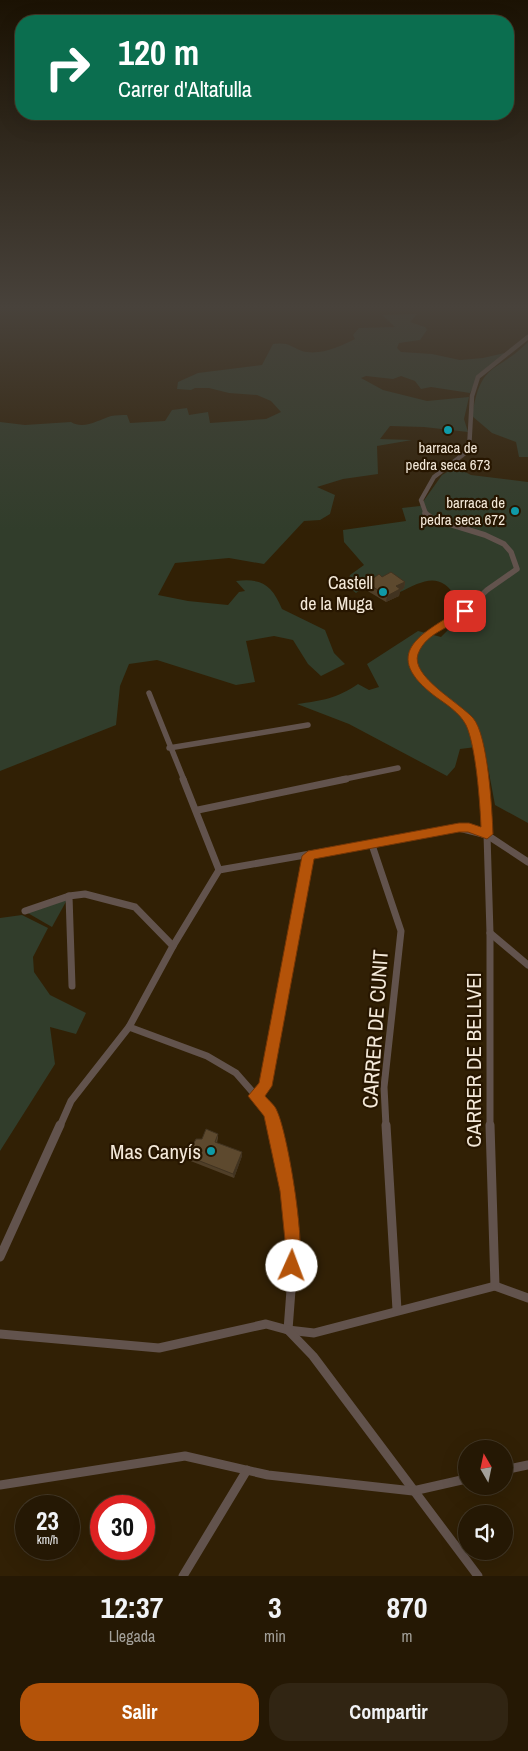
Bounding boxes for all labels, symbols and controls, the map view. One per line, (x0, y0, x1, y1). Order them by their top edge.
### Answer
text: 120 m (118, 29, 199, 76)
icon: right (35, 35, 100, 100)
text: Carrer d'Altafulla (118, 74, 252, 104)
marker: barraca de pedra seca 673 (442, 424, 454, 436)
place label: barraca de pedra seca 673 (406, 437, 491, 475)
place label: barraca de pedra seca 672 (420, 492, 505, 530)
marker: barraca de pedra seca 672 (509, 505, 521, 517)
place label: Castell de la Muga (300, 570, 373, 616)
marker: Castell de la Muga (377, 586, 389, 598)
pin (444, 590, 486, 632)
icon: arrive (451, 597, 479, 625)
street label: CARRER DE CUNIT (355, 948, 395, 1109)
street label: CARRER DE BELLVEI (459, 973, 488, 1147)
place label: Mas Canyís (110, 1137, 201, 1166)
marker: Mas Canyís (205, 1145, 217, 1157)
position arrow (265, 1239, 317, 1291)
north arrow (458, 1440, 512, 1495)
map controls (458, 1440, 513, 1560)
speed limit sign: 30 (90, 1495, 155, 1560)
text: 23 (36, 1504, 59, 1538)
button: sound (458, 1505, 513, 1560)
text: km/h (37, 1532, 58, 1548)
text: 12:37 (101, 1587, 163, 1627)
text: 3 (268, 1587, 282, 1627)
text: 870 (386, 1587, 427, 1627)
text: Llegada (109, 1625, 155, 1647)
text: min (264, 1625, 286, 1647)
text: m (401, 1625, 412, 1647)
button: Salir (20, 1683, 259, 1741)
button: Compartir (269, 1683, 508, 1741)

